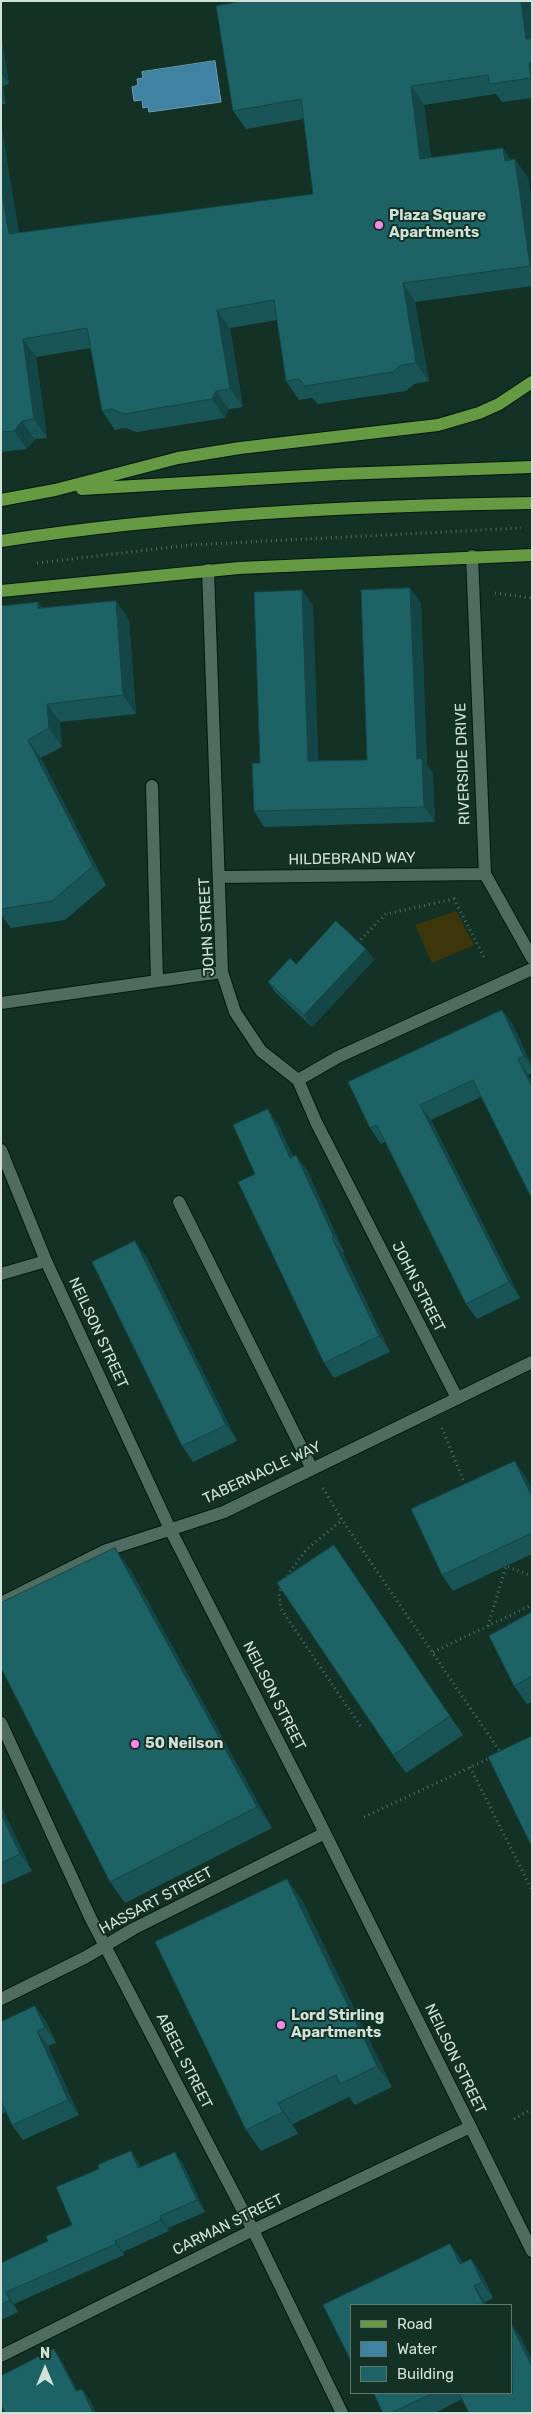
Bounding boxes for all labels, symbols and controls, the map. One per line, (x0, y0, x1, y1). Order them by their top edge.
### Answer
place label: Plaza Square Apartments (389, 207, 486, 242)
marker: Plaza Square Apartments (373, 219, 385, 231)
street label: RIVERSIDE DRIVE (452, 703, 474, 825)
street label: HILDEBRAND WAY (288, 849, 416, 869)
street label: JOHN STREET (195, 877, 219, 977)
street label: JOHN STREET (387, 1239, 449, 1335)
street label: NEILSON STREET (64, 1275, 132, 1391)
street label: TABERNACLE WAY (200, 1438, 324, 1508)
street label: NEILSON STREET (239, 1638, 309, 1754)
place label: 50 Neilson (145, 1735, 223, 1753)
marker: 50 Neilson (129, 1738, 141, 1750)
street label: HASSART STREET (96, 1864, 216, 1938)
street label: NEILSON STREET (421, 2001, 489, 2117)
place label: Lord Stirling Apartments (291, 2007, 384, 2042)
street label: ABEEL STREET (152, 2010, 216, 2112)
marker: Lord Stirling Apartments (275, 2019, 287, 2031)
street label: CARMAN STREET (170, 2191, 286, 2259)
legend (350, 2304, 513, 2394)
text: Road (397, 2315, 433, 2333)
text: Water (397, 2340, 437, 2358)
north arrow (20, 2344, 70, 2394)
text: N (40, 2345, 50, 2362)
text: Building (397, 2365, 454, 2383)

